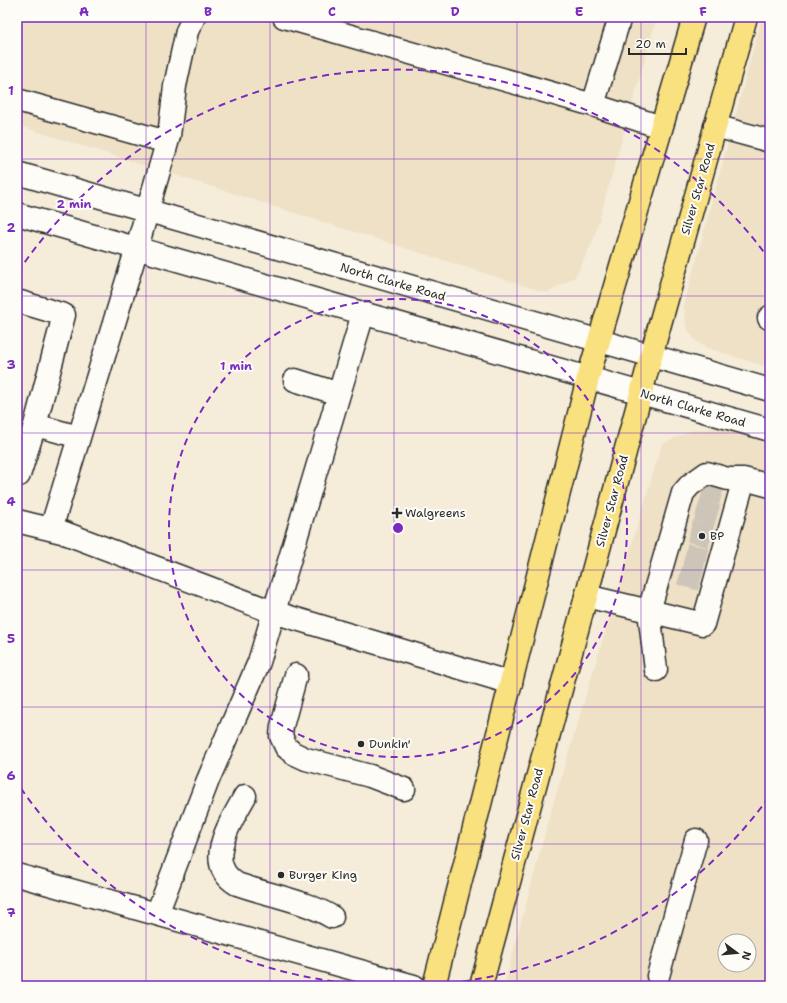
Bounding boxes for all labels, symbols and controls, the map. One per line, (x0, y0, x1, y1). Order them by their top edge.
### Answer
text: A (79, 3, 89, 20)
text: B (204, 3, 212, 20)
text: C (328, 3, 336, 20)
text: D (450, 3, 460, 20)
text: E (575, 3, 584, 20)
text: F (699, 3, 707, 20)
scale bar (629, 30, 686, 56)
text: 20 m (635, 36, 666, 52)
text: 1 (8, 82, 14, 99)
street label: Silver Star Road (677, 141, 719, 237)
text: 2 min (57, 196, 92, 212)
text: 2 (6, 219, 16, 236)
street label: North Clarke Road (338, 259, 448, 305)
text: 3 (6, 356, 16, 373)
text: 1 min (220, 358, 252, 374)
street label: North Clarke Road (638, 385, 748, 431)
street label: Silver Star Road (592, 453, 632, 549)
text: 4 (6, 493, 16, 510)
place label: Walgreens (405, 505, 466, 521)
marker: Walgreens (392, 508, 402, 518)
centre of rings (391, 521, 405, 535)
place label: BP (710, 528, 724, 544)
marker: BP (697, 531, 707, 541)
text: 5 (7, 630, 15, 647)
place label: Dunkin' (369, 736, 411, 752)
marker: Dunkin' (356, 739, 366, 749)
street label: Silver Star Road (507, 766, 547, 862)
text: 6 (6, 767, 16, 784)
place label: Burger King (289, 867, 357, 883)
marker: Burger King (276, 870, 286, 880)
text: 7 (6, 904, 16, 921)
north arrow (717, 933, 757, 973)
text: N (738, 949, 755, 962)

